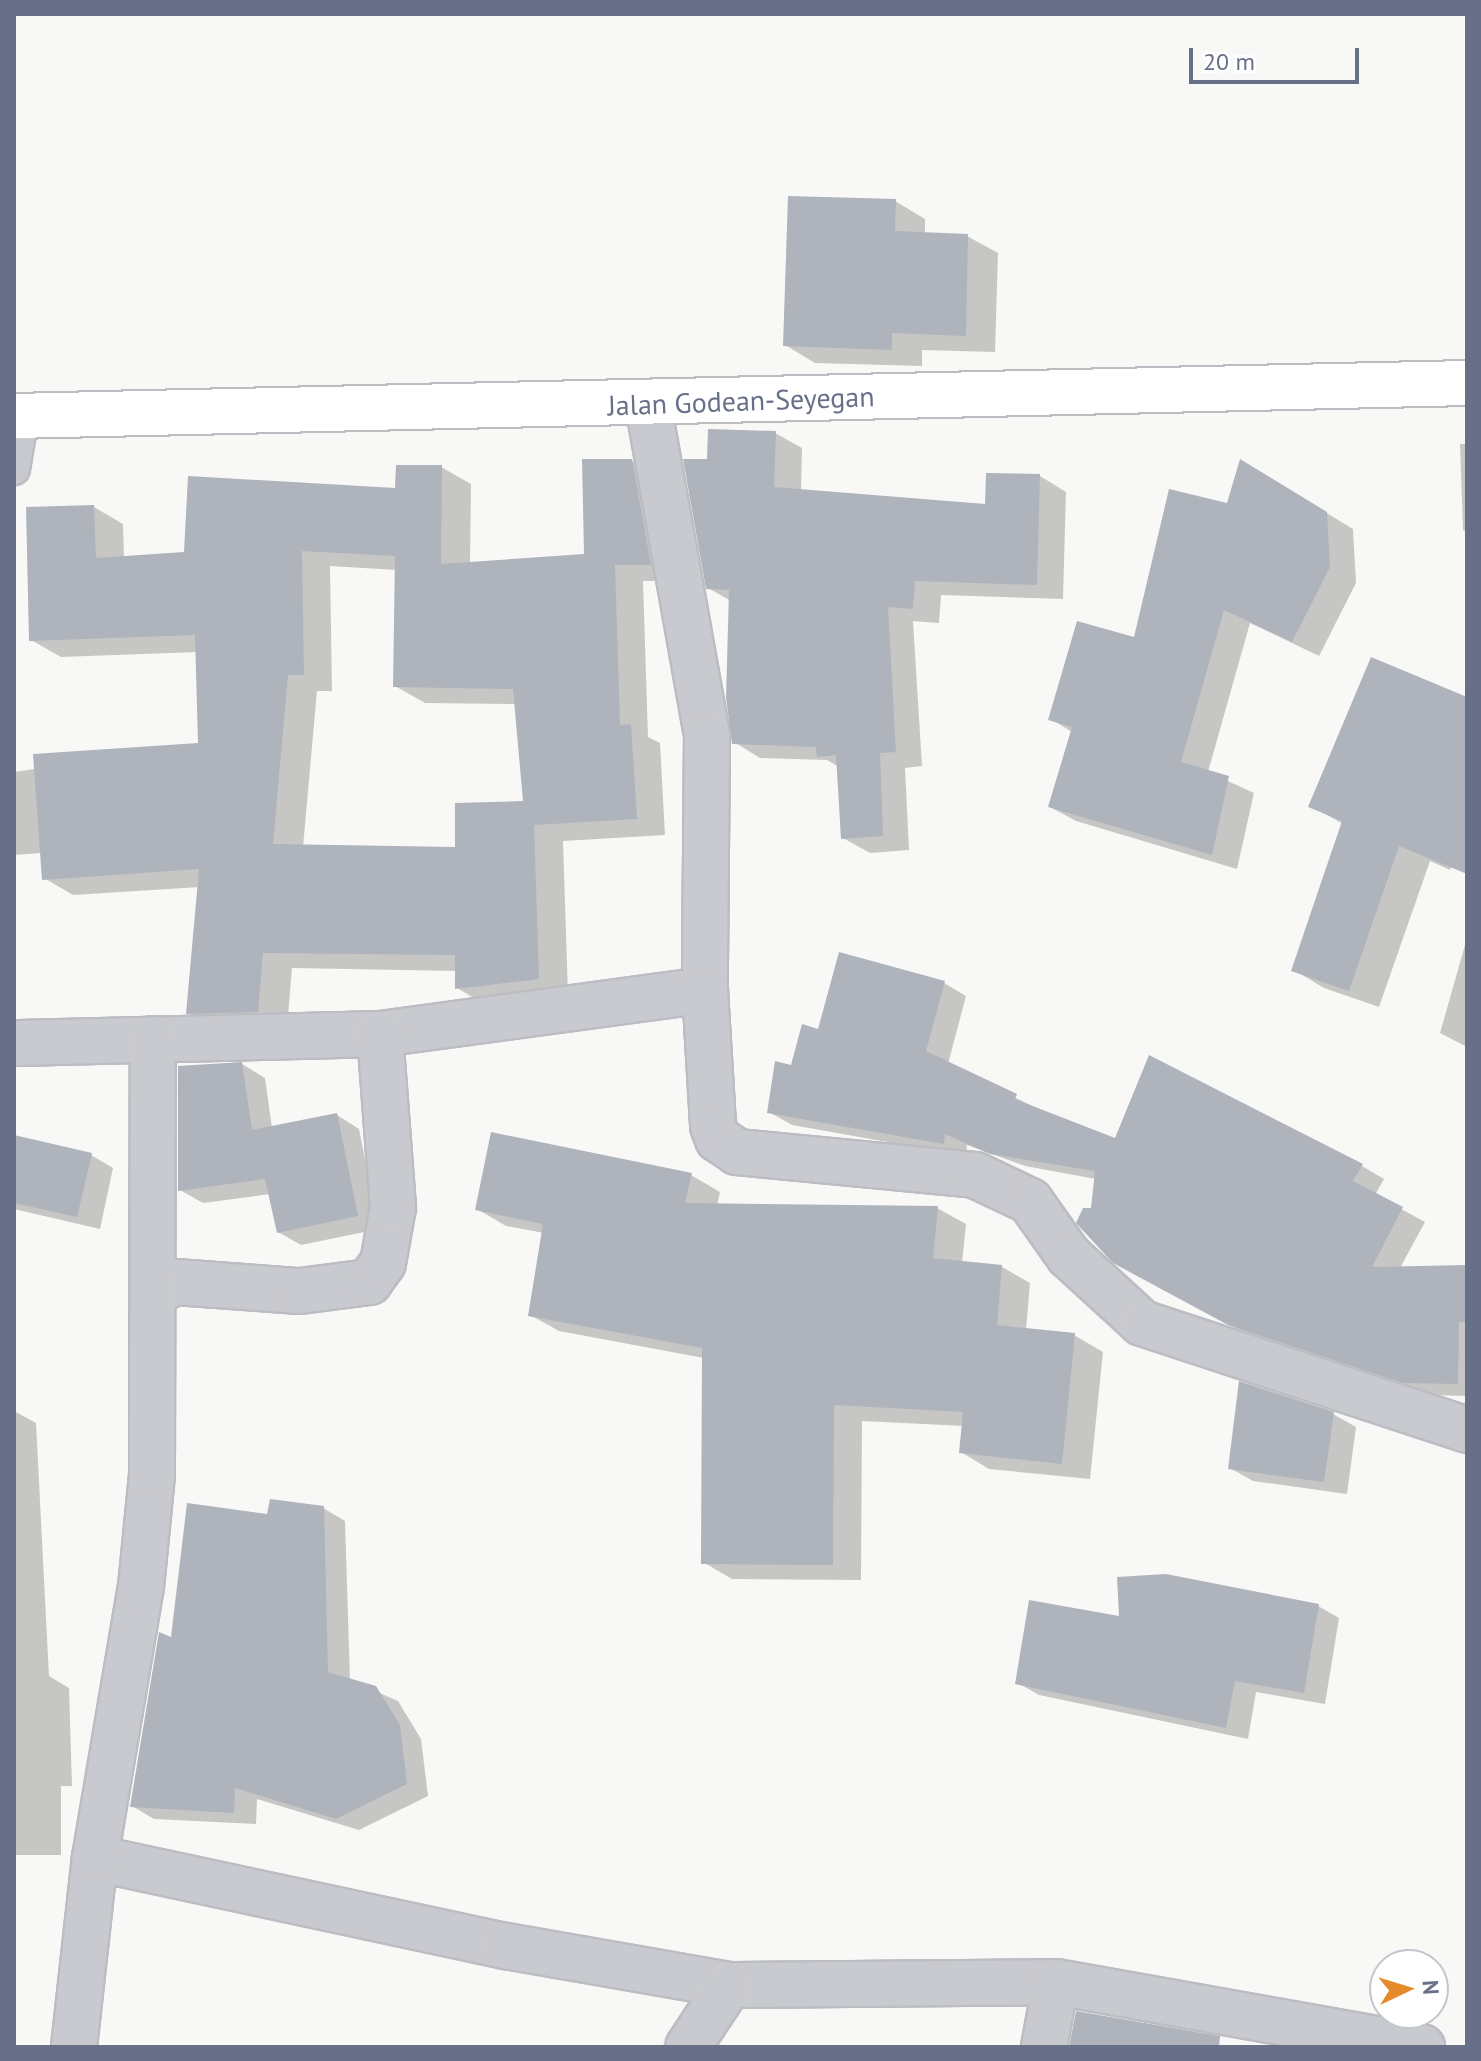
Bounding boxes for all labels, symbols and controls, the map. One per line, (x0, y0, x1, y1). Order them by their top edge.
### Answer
scale bar (1193, 32, 1363, 82)
text: 20 m (1203, 46, 1255, 77)
street label: Jalan Godean-Seyegan (607, 380, 875, 422)
north arrow (1369, 1949, 1449, 2029)
text: N (1416, 1979, 1445, 1996)

